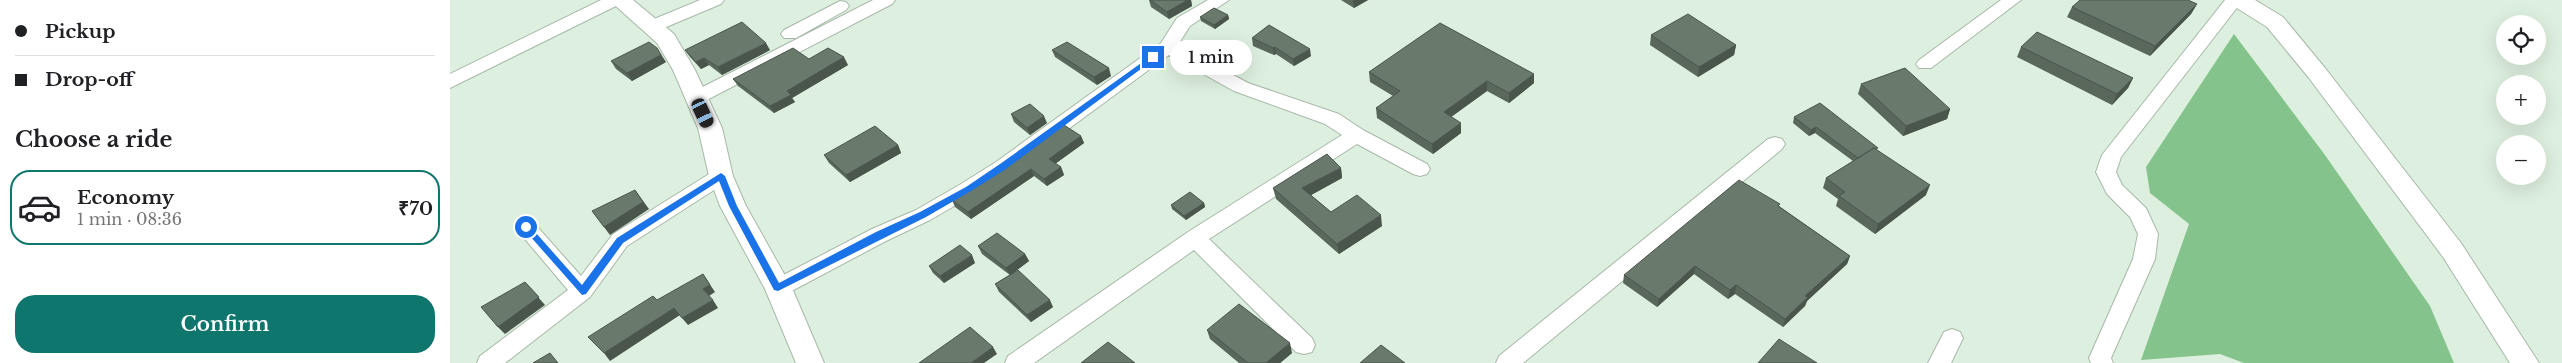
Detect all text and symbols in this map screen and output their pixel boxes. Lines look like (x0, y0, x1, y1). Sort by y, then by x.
map controls (2496, 15, 2546, 185)
button: locate (2496, 15, 2546, 65)
text: Pickup (45, 20, 116, 43)
callout: 1 min (1170, 40, 1253, 74)
route end (1142, 46, 1164, 68)
text: 1 min (1188, 47, 1234, 67)
text: Drop-off (45, 68, 134, 91)
button: + (2496, 75, 2546, 125)
car (689, 96, 716, 130)
text: Choose a ride (15, 126, 172, 153)
button: − (2496, 135, 2546, 185)
icon: car (17, 185, 62, 230)
text: Economy (77, 186, 174, 209)
text: ₹70 (398, 197, 433, 220)
text: 1 min · 08:36 (77, 209, 182, 229)
route start (515, 216, 537, 238)
button: Confirm (15, 295, 435, 353)

